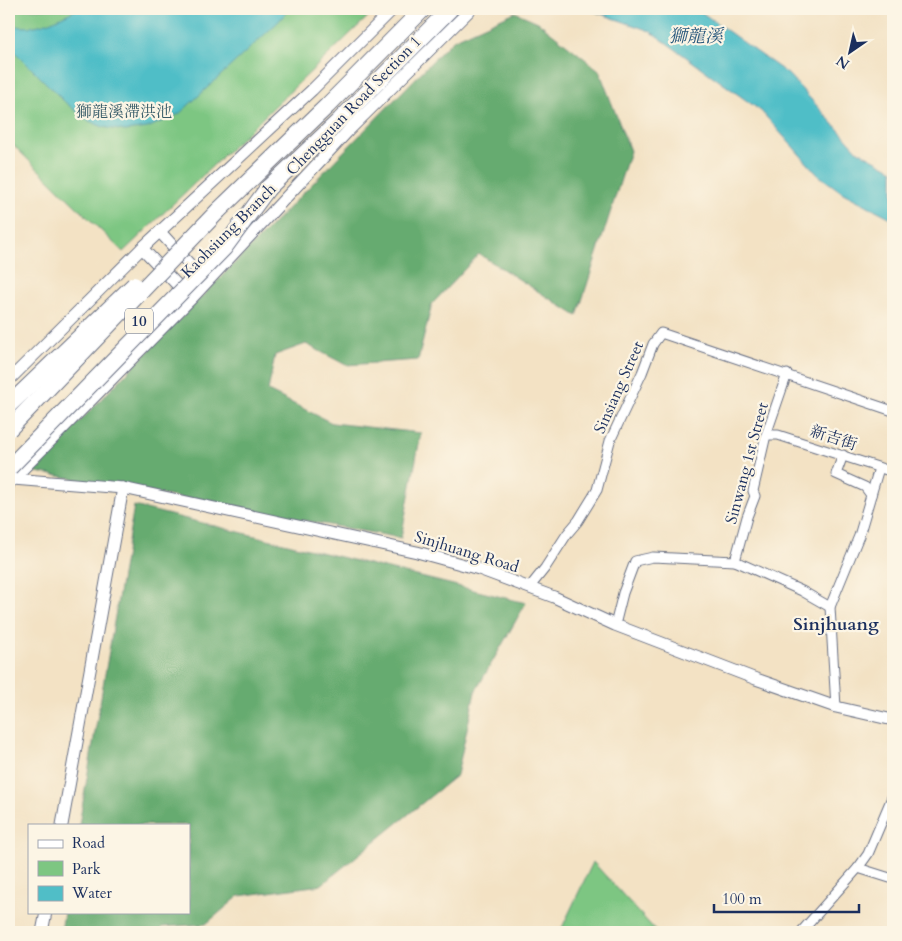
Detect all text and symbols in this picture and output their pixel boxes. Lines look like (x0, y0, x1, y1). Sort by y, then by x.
water label: 獅龍溪 (669, 24, 725, 49)
north arrow (824, 28, 874, 78)
street label: Chengguan Road Section 1 (281, 31, 426, 180)
text: N (833, 51, 853, 74)
park label: 獅龍溪滯洪池 (76, 101, 172, 123)
street label: Kaohsiung Branch (176, 178, 281, 283)
road number: 10 (125, 308, 153, 334)
street label: Sinsiang Street (589, 338, 649, 437)
street label: Sinwang 1st Street (720, 400, 774, 527)
street label: 新吉街 (807, 420, 860, 456)
street label: Sinjhuang Road (412, 526, 522, 578)
district label: Sinjhuang (793, 612, 879, 637)
legend (28, 824, 190, 914)
text: Road (72, 833, 105, 853)
text: Park (72, 859, 101, 879)
scale bar (714, 881, 860, 913)
text: Water (71, 883, 113, 903)
text: 100 m (722, 889, 762, 909)

